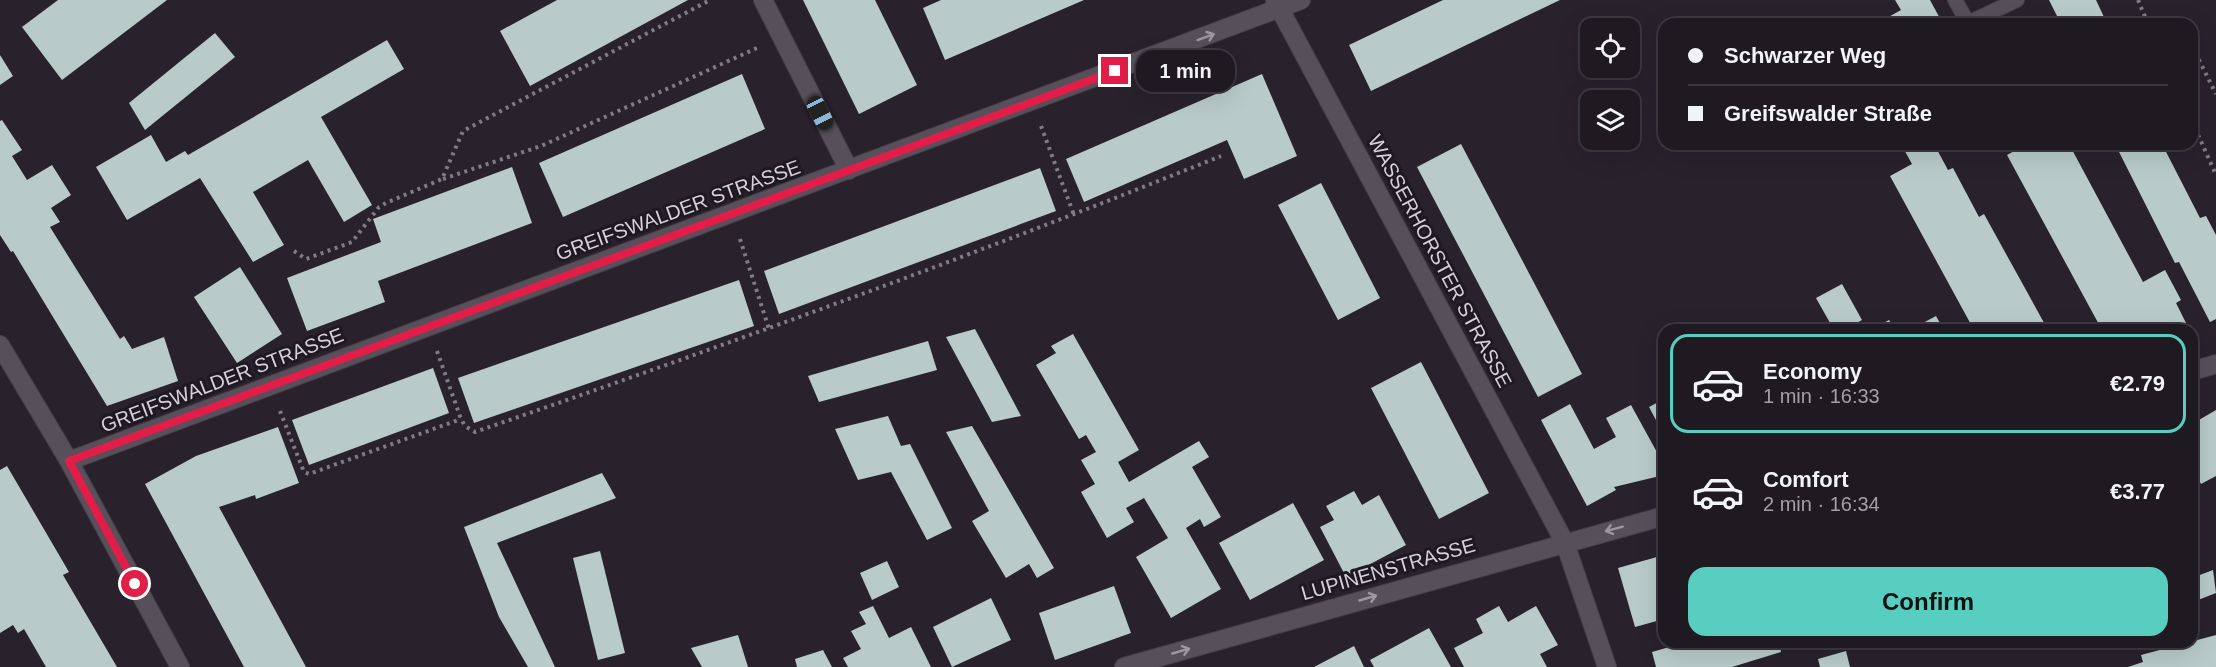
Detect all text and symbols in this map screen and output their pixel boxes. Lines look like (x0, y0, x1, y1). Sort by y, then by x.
map controls (1580, 18, 1640, 150)
button: locate (1580, 18, 1640, 78)
one-way arrow (1197, 31, 1215, 42)
text: Schwarzer Weg (1724, 43, 1886, 68)
callout: 1 min (1136, 50, 1235, 92)
route end (1101, 57, 1128, 84)
text: 1 min (1159, 60, 1212, 82)
button: layers (1580, 90, 1640, 150)
car (804, 93, 836, 133)
text: Greifswalder Straße (1724, 101, 1932, 126)
street label: WASSERHORSTER STRASSE (1364, 131, 1516, 391)
street label: GREIFSWALDER STRASSE (553, 156, 803, 264)
street label: GREIFSWALDER STRASSE (98, 323, 346, 437)
icon: car (1691, 357, 1745, 411)
text: Economy (1763, 359, 1862, 384)
text: €2.79 (2110, 371, 2165, 396)
text: 1 min · 16:33 (1763, 385, 1880, 407)
icon: car (1691, 465, 1745, 519)
text: Comfort (1763, 467, 1849, 492)
text: €3.77 (2110, 479, 2165, 504)
text: 2 min · 16:34 (1763, 493, 1880, 515)
one-way arrow (1605, 524, 1624, 536)
street label: LUPINENSTRASSE (1298, 534, 1478, 604)
button: Confirm (1688, 567, 2168, 636)
route start (121, 570, 148, 597)
one-way arrow (1359, 592, 1378, 603)
one-way arrow (1171, 645, 1190, 656)

